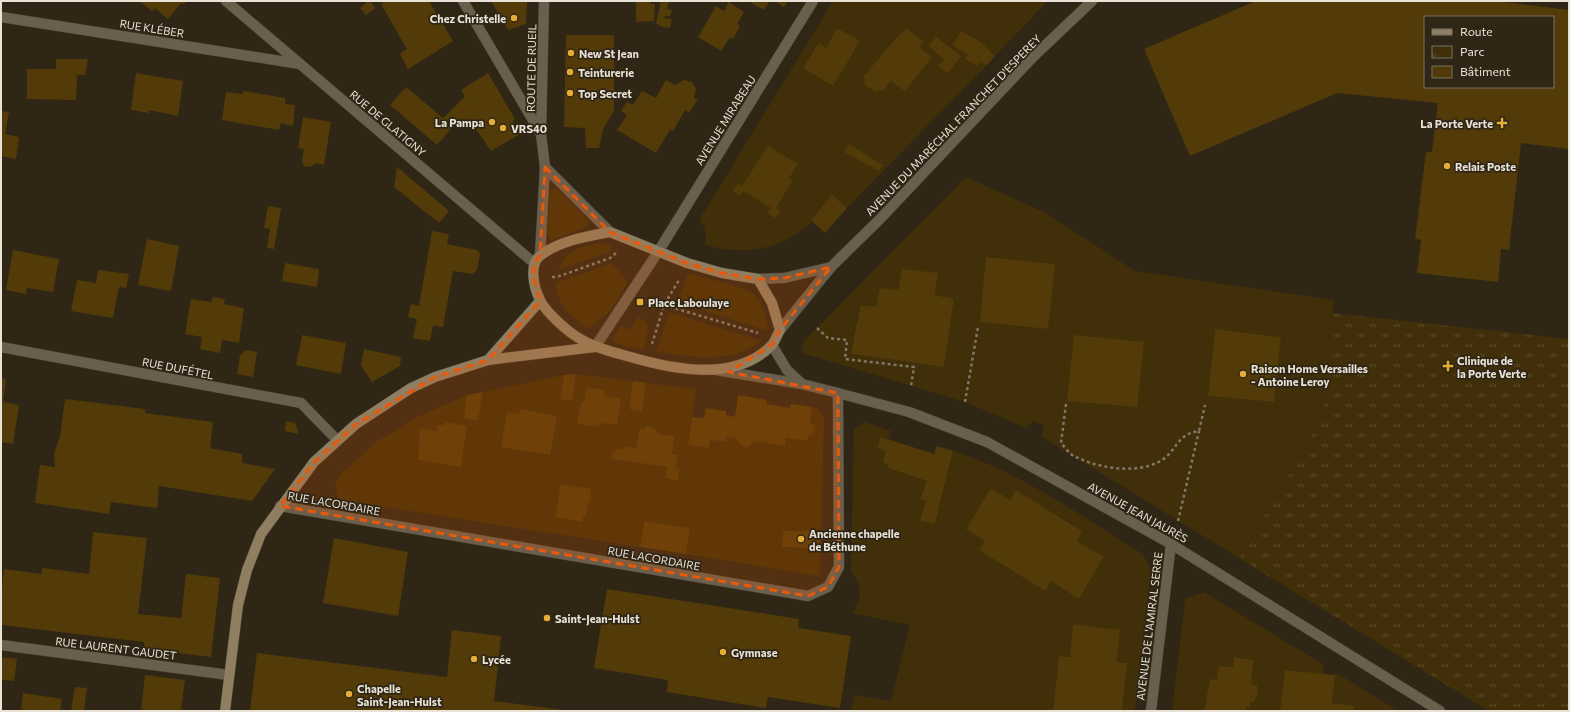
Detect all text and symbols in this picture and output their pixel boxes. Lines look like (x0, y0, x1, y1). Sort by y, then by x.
place label: Chez Christelle (430, 12, 506, 25)
marker: Chez Christelle (509, 13, 519, 23)
street label: RUE KLÉBER (119, 16, 186, 40)
legend (1424, 16, 1554, 88)
street label: ROUTE DE RUEIL (524, 24, 538, 112)
text: Route (1460, 24, 1493, 38)
street label: AVENUE DU MARÉCHAL FRANCHET D'ESPEREY (862, 31, 1043, 218)
text: Parc (1460, 44, 1484, 58)
place label: New St Jean (579, 47, 639, 61)
marker: New St Jean (566, 48, 576, 58)
text: Bâtiment (1460, 64, 1511, 78)
place label: Teinturerie (578, 66, 634, 79)
marker: Teinturerie (565, 67, 575, 77)
street label: AVENUE MIRABEAU (692, 73, 758, 167)
street label: RUE DE GLATIGNY (347, 87, 429, 159)
place label: Top Secret (578, 87, 632, 100)
marker: Top Secret (565, 88, 575, 98)
place label: La Pampa (435, 116, 484, 129)
marker: La Pampa (487, 117, 497, 127)
place label: La Porte Verte (1420, 117, 1493, 130)
marker: La Porte Verte (1496, 117, 1508, 129)
place label: VRS40 (511, 122, 547, 135)
marker: VRS40 (498, 123, 508, 133)
place label: Relais Poste (1455, 160, 1516, 173)
marker: Relais Poste (1442, 161, 1452, 171)
place label: Place Laboulaye (648, 296, 729, 309)
marker: Place Laboulaye (635, 297, 645, 307)
street label: RUE DUFÉTEL (141, 354, 215, 381)
place label: Clinique de la Porte Verte (1457, 354, 1526, 380)
marker: Clinique de la Porte Verte (1442, 360, 1454, 372)
place label: Raison Home Versailles - Antoine Leroy (1251, 362, 1368, 388)
marker: Raison Home Versailles - Antoine Leroy (1238, 369, 1248, 379)
street label: AVENUE JEAN JAURÈS (1085, 478, 1191, 546)
street label: RUE LACORDAIRE (287, 488, 381, 518)
place label: Ancienne chapelle de Béthune (809, 527, 900, 553)
marker: Ancienne chapelle de Béthune (796, 534, 806, 544)
street label: RUE LACORDAIRE (607, 543, 701, 573)
street label: AVENUE DE L'AMIRAL SERRE (1133, 551, 1165, 701)
place label: Saint-Jean-Hulst (555, 612, 640, 626)
marker: Saint-Jean-Hulst (542, 613, 552, 623)
street label: RUE LAURENT GAUDET (55, 634, 177, 662)
place label: Gymnase (731, 646, 778, 659)
marker: Gymnase (718, 647, 728, 657)
place label: Lycée (482, 653, 511, 666)
marker: Lycée (469, 654, 479, 664)
place label: Chapelle Saint-Jean-Hulst (357, 682, 442, 709)
marker: Chapelle Saint-Jean-Hulst (344, 689, 354, 699)

